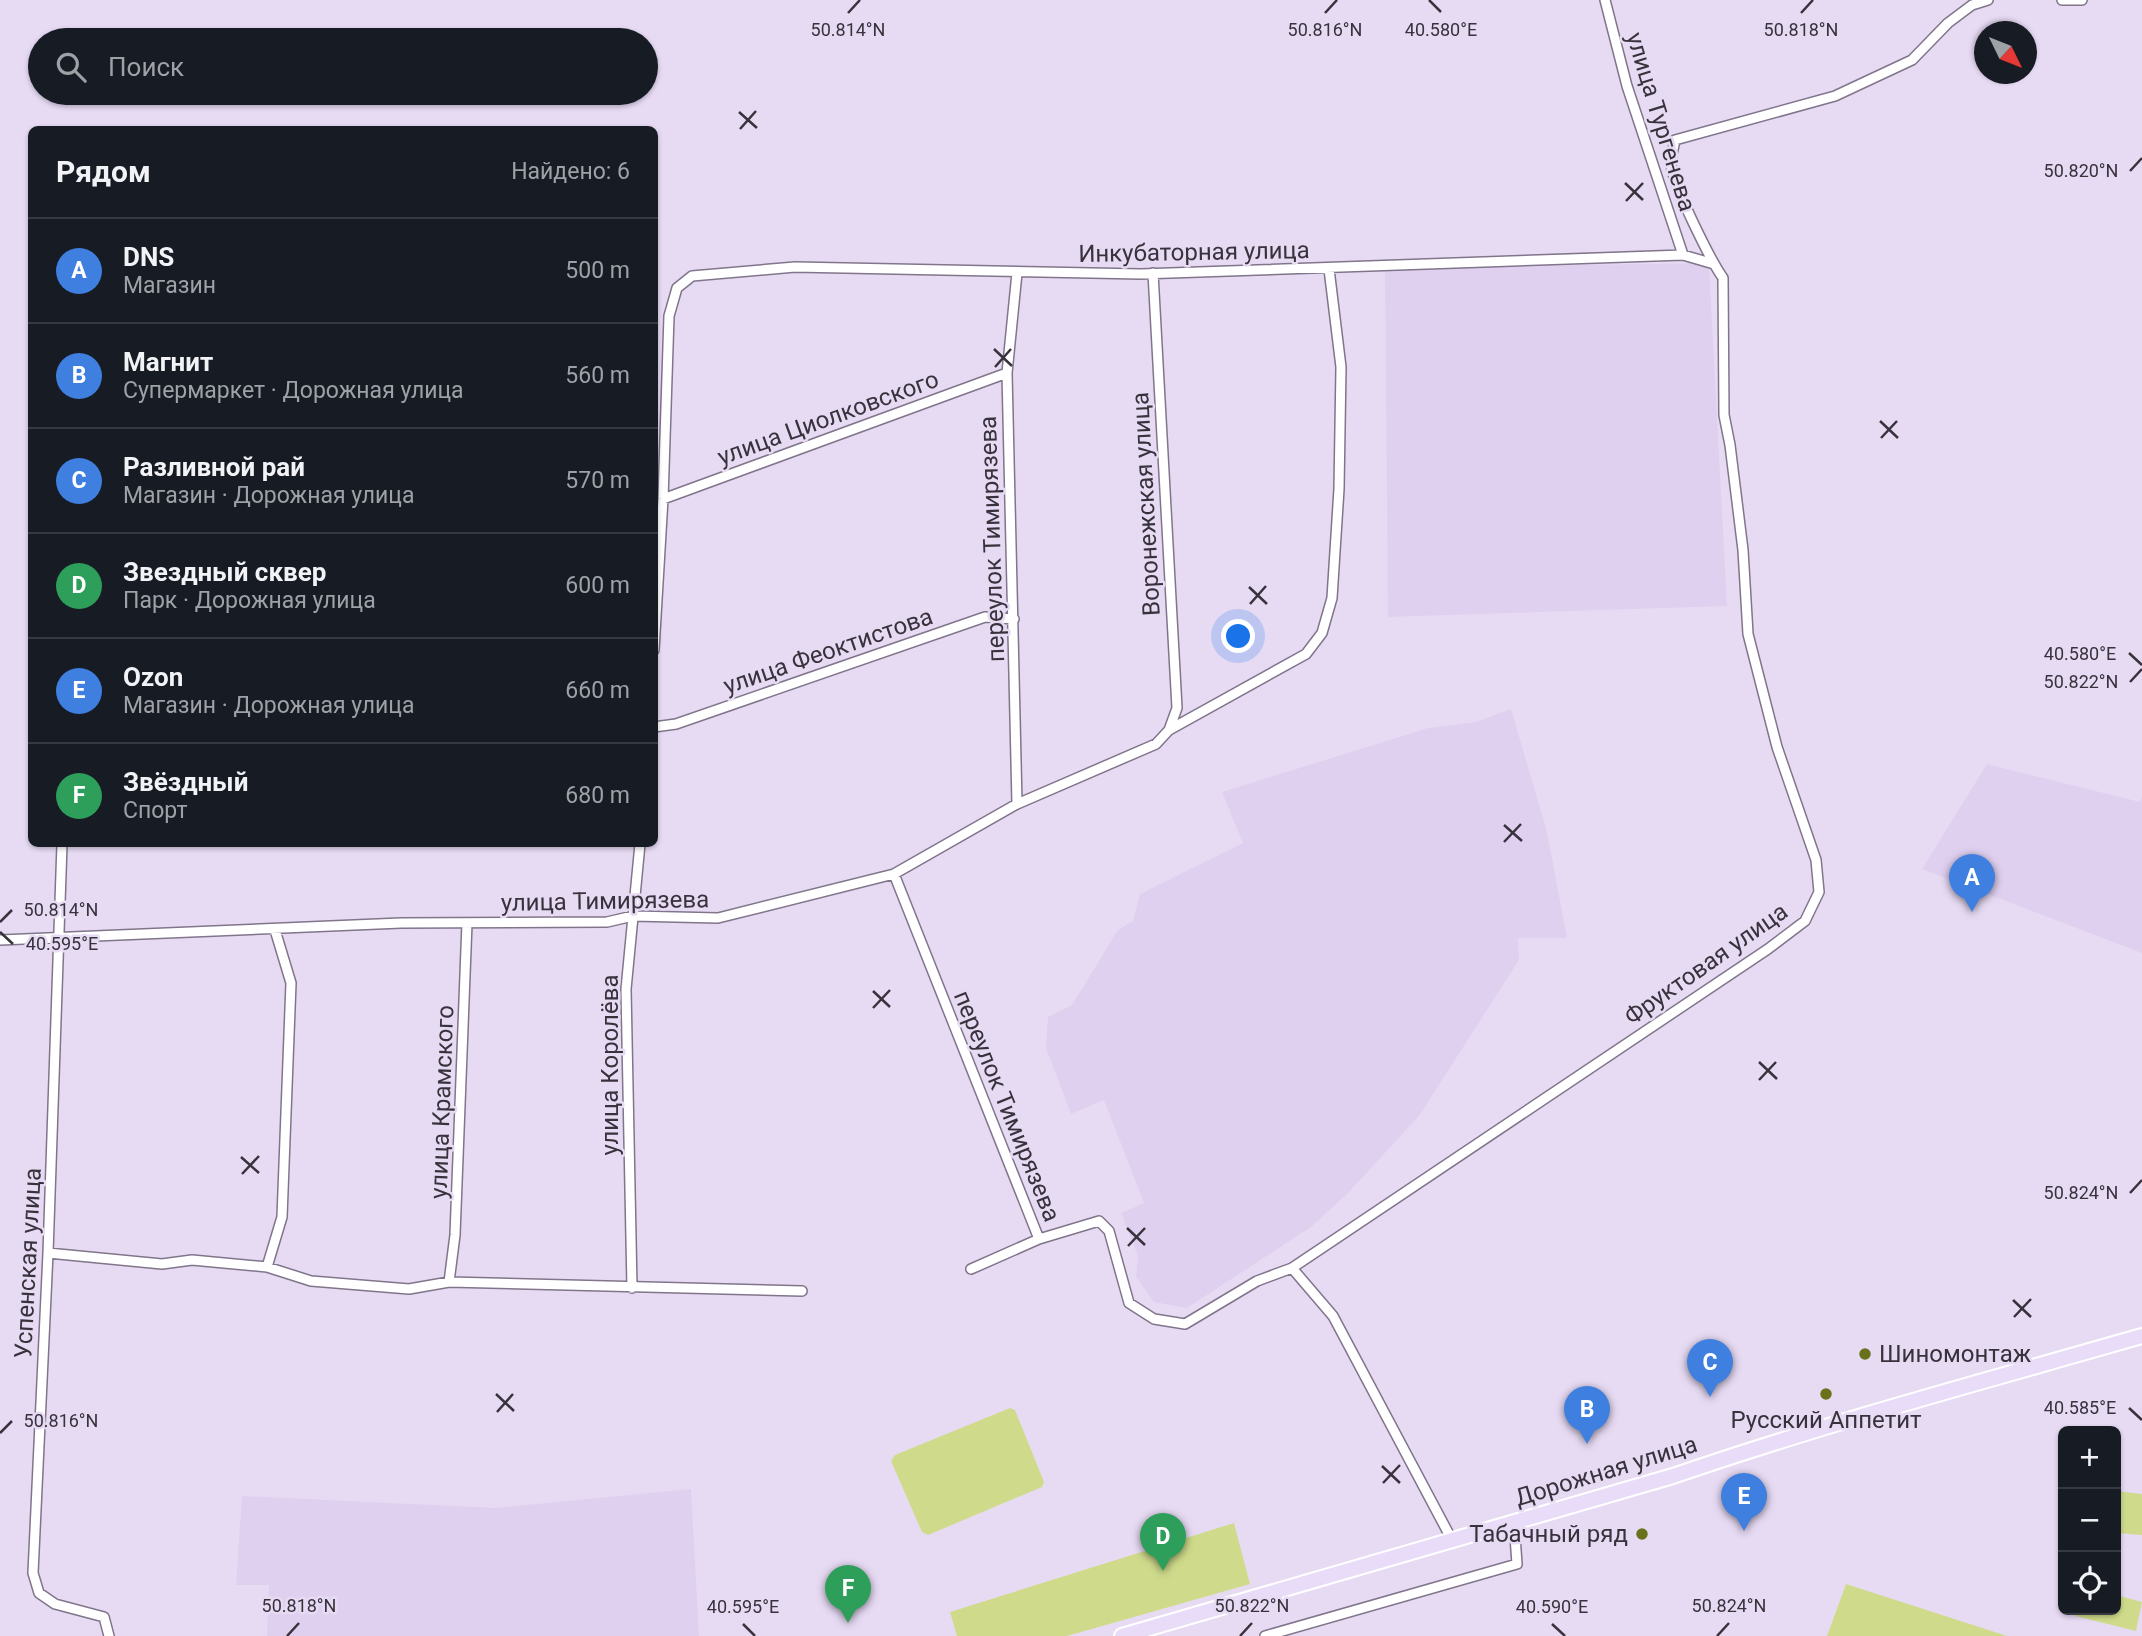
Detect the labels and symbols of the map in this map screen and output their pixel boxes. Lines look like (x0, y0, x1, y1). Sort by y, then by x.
text: 50.814°N (811, 19, 885, 40)
text: 50.816°N (1288, 19, 1362, 40)
text: 40.580°E (1405, 19, 1477, 40)
text: 50.818°N (1764, 19, 1838, 40)
north arrow (1974, 21, 2037, 84)
street label: улица Тургенева (1620, 29, 1702, 215)
text: 50.820°N (2044, 160, 2118, 181)
street label: Инкубаторная улица (1078, 236, 1310, 268)
street label: улица Циолковского (714, 365, 942, 471)
street label: Воронежская улица (1126, 391, 1166, 617)
street label: переулок Тимирязева (974, 415, 1010, 663)
street label: улица Феоктистова (720, 602, 936, 700)
your location (1221, 619, 1255, 653)
text: 40.580°E (2044, 643, 2116, 664)
text: 50.822°N (2044, 671, 2118, 692)
pin: A (1949, 854, 1995, 912)
street label: улица Тимирязева (501, 885, 709, 917)
street label: Фруктовая улица (1619, 897, 1793, 1031)
text: 50.814°N (24, 899, 98, 920)
text: 40.595°E (26, 933, 98, 954)
street label: улица Королёва (596, 975, 624, 1155)
street label: переулок Тимирязева (948, 987, 1066, 1225)
street label: улица Крамского (425, 1005, 459, 1199)
street label: Успенская улица (9, 1167, 47, 1359)
text: 50.824°N (2044, 1182, 2118, 1203)
pin: C (1687, 1339, 1733, 1397)
place label: Шиномонтаж (1879, 1340, 2032, 1368)
marker: Шиномонтаж (1857, 1346, 1873, 1362)
pin: B (1564, 1386, 1610, 1444)
marker: Русский Аппетит (1818, 1386, 1834, 1402)
text: 40.585°E (2044, 1397, 2116, 1418)
place label: Русский Аппетит (1730, 1406, 1922, 1434)
text: 50.816°N (24, 1410, 98, 1431)
street label: Дорожная улица (1512, 1430, 1700, 1512)
pin: E (1721, 1473, 1767, 1531)
pin: D (1140, 1513, 1186, 1571)
place label: Табачный ряд (1469, 1520, 1628, 1548)
marker: Табачный ряд (1634, 1526, 1650, 1542)
pin: F (825, 1565, 871, 1623)
text: 50.818°N (262, 1595, 336, 1616)
text: 50.822°N (1215, 1595, 1289, 1616)
text: 50.824°N (1692, 1595, 1766, 1616)
text: 40.595°E (707, 1596, 779, 1617)
text: 40.590°E (1516, 1596, 1588, 1617)

